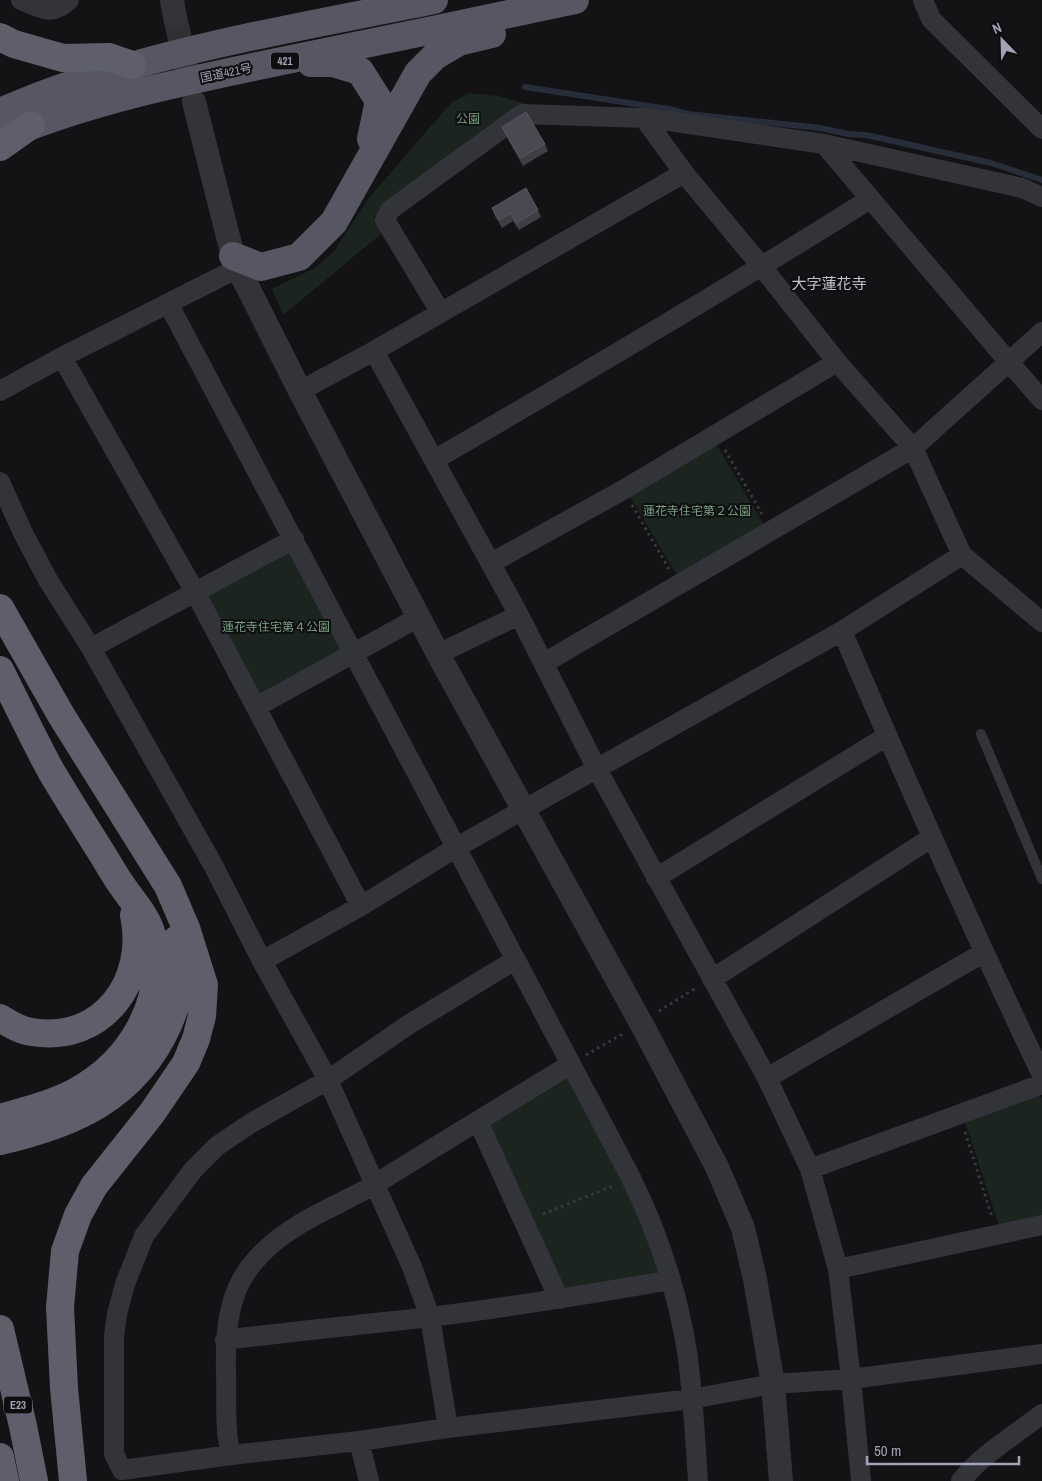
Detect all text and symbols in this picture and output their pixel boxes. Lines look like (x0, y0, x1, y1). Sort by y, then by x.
north arrow (977, 15, 1027, 65)
text: N (990, 18, 1004, 38)
road number: 421 (271, 52, 299, 70)
street label: 国道421号 (199, 60, 253, 86)
park label: 公園 (456, 111, 480, 127)
district label: 大字蓮花寺 (791, 273, 867, 294)
park label: 蓮花寺住宅第２公園 (643, 503, 751, 519)
park label: 蓮花寺住宅第４公園 (222, 619, 330, 635)
road number: E23 (4, 1396, 32, 1414)
scale bar (867, 1434, 1020, 1466)
text: 50 m (874, 1440, 901, 1461)

